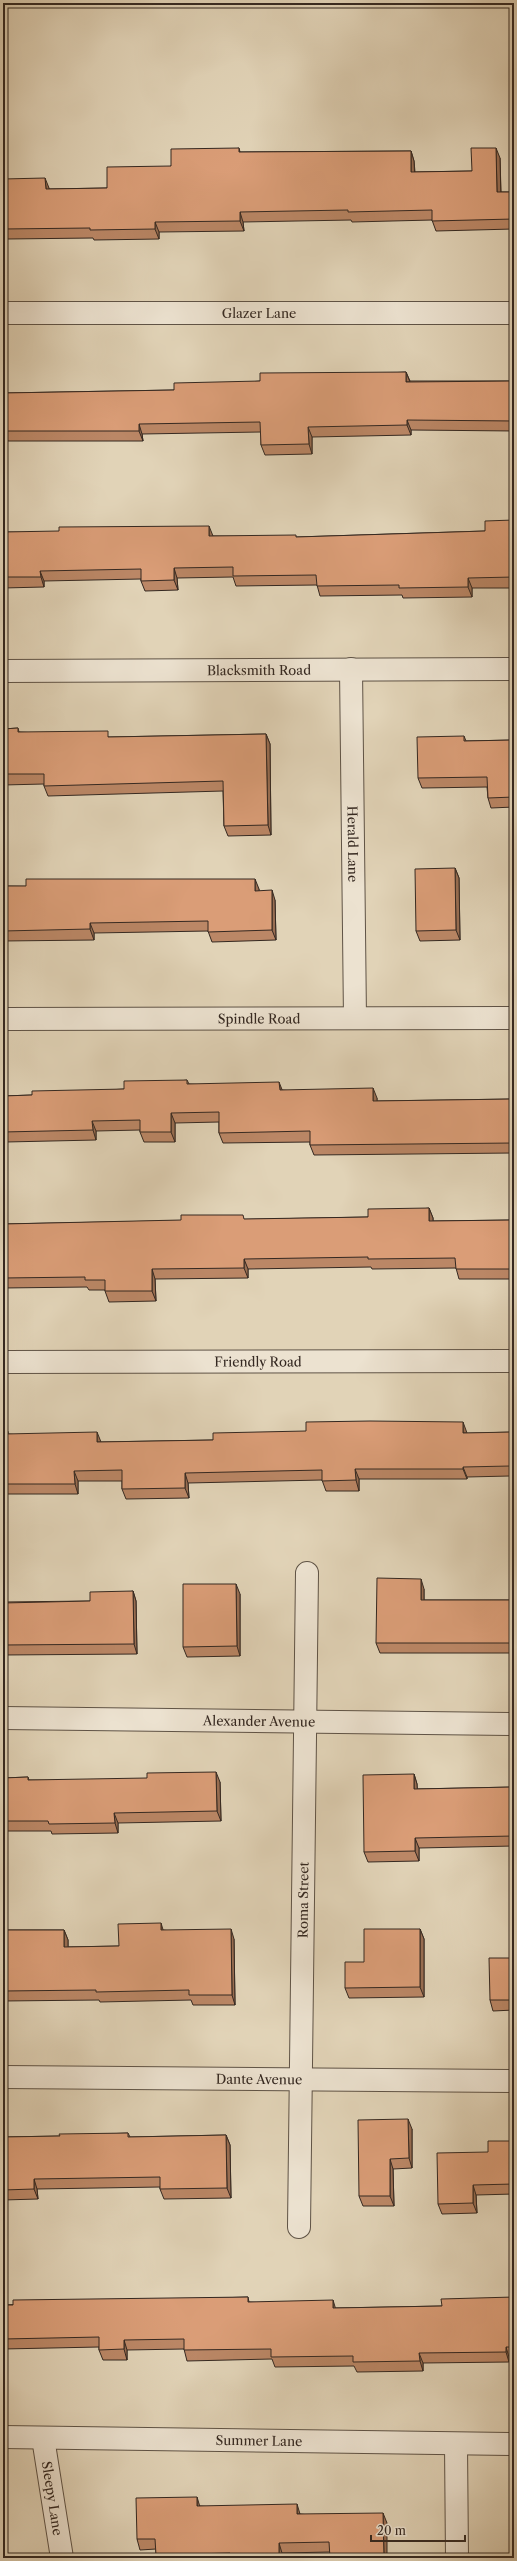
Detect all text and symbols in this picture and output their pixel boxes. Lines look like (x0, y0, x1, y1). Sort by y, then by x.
street label: Glazer Lane (222, 305, 296, 321)
street label: Blacksmith Road (207, 662, 311, 678)
street label: Herald Lane (345, 806, 361, 882)
street label: Spindle Road (218, 1010, 300, 1027)
street label: Friendly Road (214, 1353, 302, 1370)
street label: Alexander Avenue (202, 1712, 315, 1730)
street label: Roma Street (295, 1861, 311, 1938)
street label: Dante Avenue (216, 2071, 302, 2087)
street label: Summer Lane (215, 2432, 302, 2449)
street label: Sleepy Lane (39, 2460, 66, 2537)
scale bar (371, 2517, 465, 2543)
text: 20 m (377, 2523, 406, 2538)

